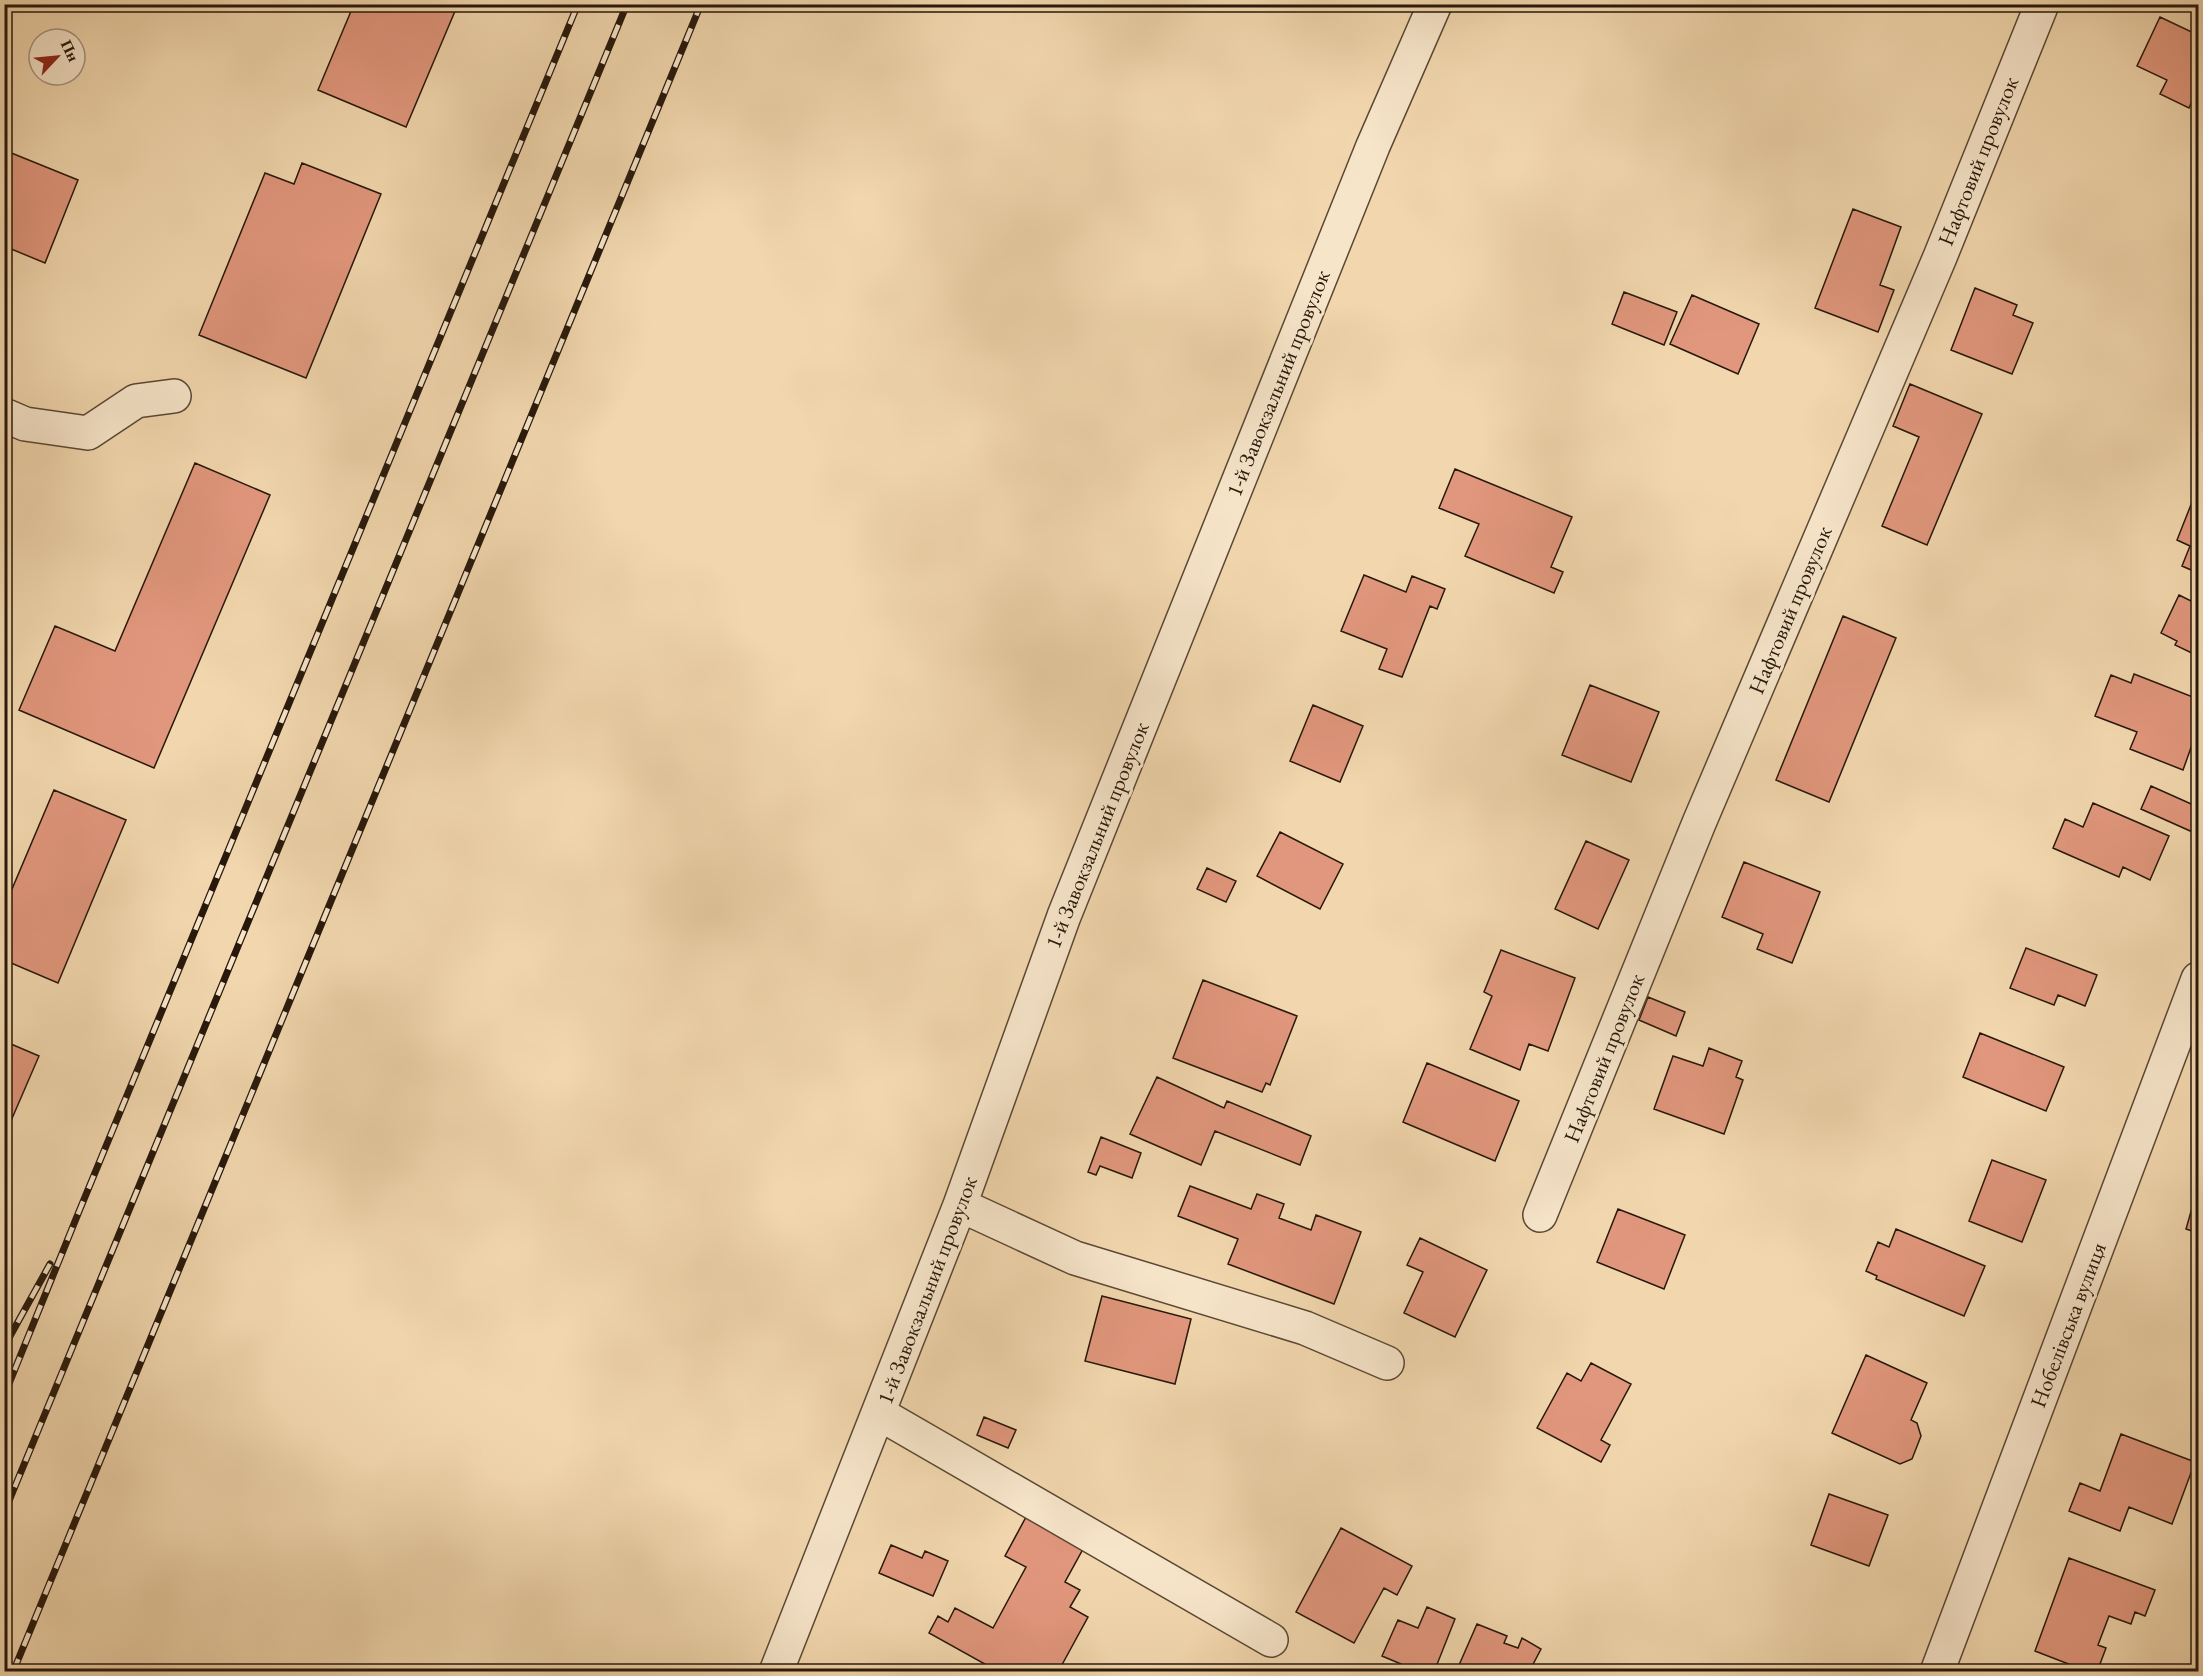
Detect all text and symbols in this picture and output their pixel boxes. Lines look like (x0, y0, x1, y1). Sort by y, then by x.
north arrow (27, 27, 87, 87)
text: Пн (56, 36, 84, 65)
street label: Нафтовий провулок (1931, 72, 2025, 250)
street label: 1-й Завокзальний провулок (1219, 265, 1337, 501)
street label: Нафтовий провулок (1742, 521, 1839, 698)
street label: 1-й Завокзальний провулок (1038, 717, 1156, 953)
street label: Нафтовий провулок (1557, 969, 1651, 1147)
street label: 1-й Завокзальний провулок (870, 1171, 984, 1408)
street label: Нобелівська вулиця (2023, 1238, 2113, 1412)

